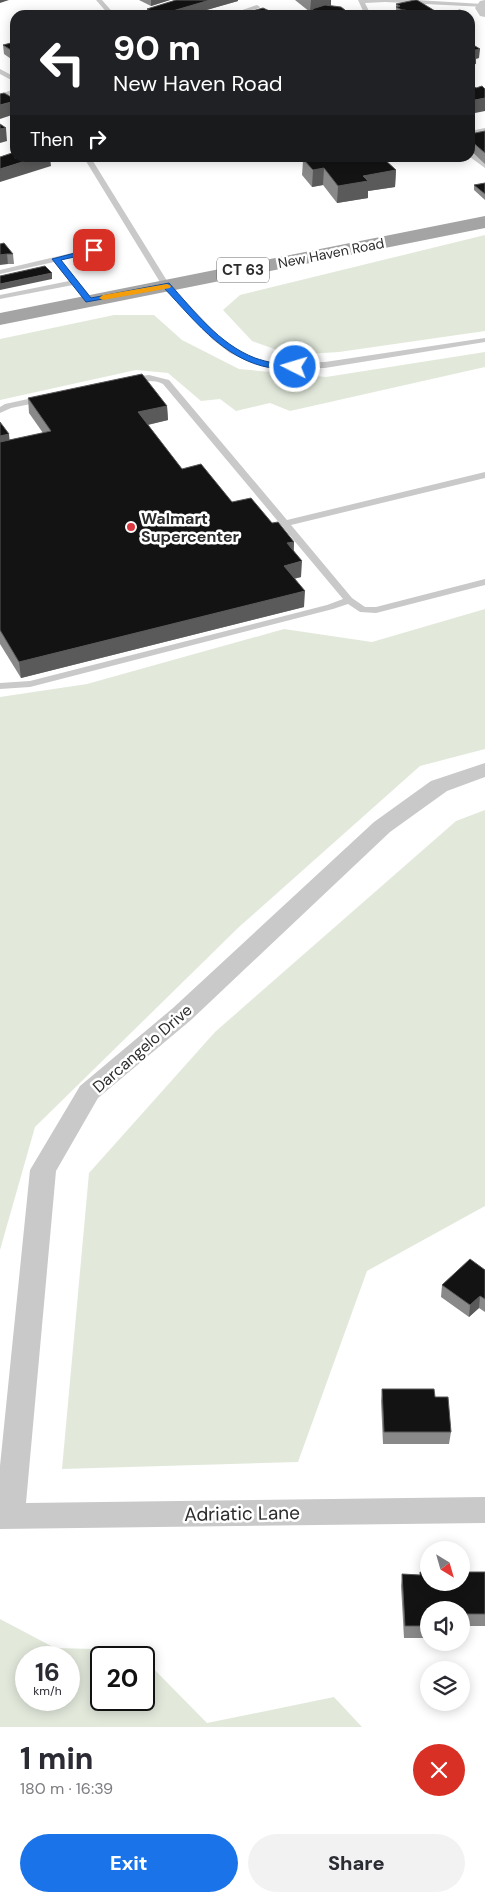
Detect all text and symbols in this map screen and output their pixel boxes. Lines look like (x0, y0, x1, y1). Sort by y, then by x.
text: 90 m (113, 25, 201, 71)
icon: left (30, 30, 95, 95)
text: New Haven Road (113, 69, 283, 98)
icon: right (83, 125, 111, 153)
text: Then (30, 127, 73, 152)
pin (73, 229, 115, 271)
street label: New Haven Road (276, 234, 386, 272)
icon: arrive (80, 236, 108, 264)
road number: CT 63 (217, 258, 269, 282)
position arrow (268, 340, 320, 392)
place label: Walmart Supercenter (141, 508, 240, 547)
marker: Walmart Supercenter (125, 521, 137, 533)
street label: Darcangelo Drive (88, 999, 196, 1097)
street label: Adriatic Lane (184, 1500, 300, 1527)
north arrow (420, 1541, 470, 1591)
map controls (420, 1541, 470, 1711)
button: sound (420, 1601, 470, 1651)
speed limit sign: 20 (90, 1646, 155, 1711)
text: 16 (35, 1656, 60, 1689)
button: layers (420, 1661, 470, 1711)
text: km/h (33, 1683, 62, 1699)
text: 1 min (20, 1739, 93, 1778)
button: close (413, 1744, 465, 1796)
text: 180 m · 16:39 (20, 1778, 113, 1799)
button: Exit (20, 1834, 238, 1892)
button: Share (248, 1834, 465, 1892)

